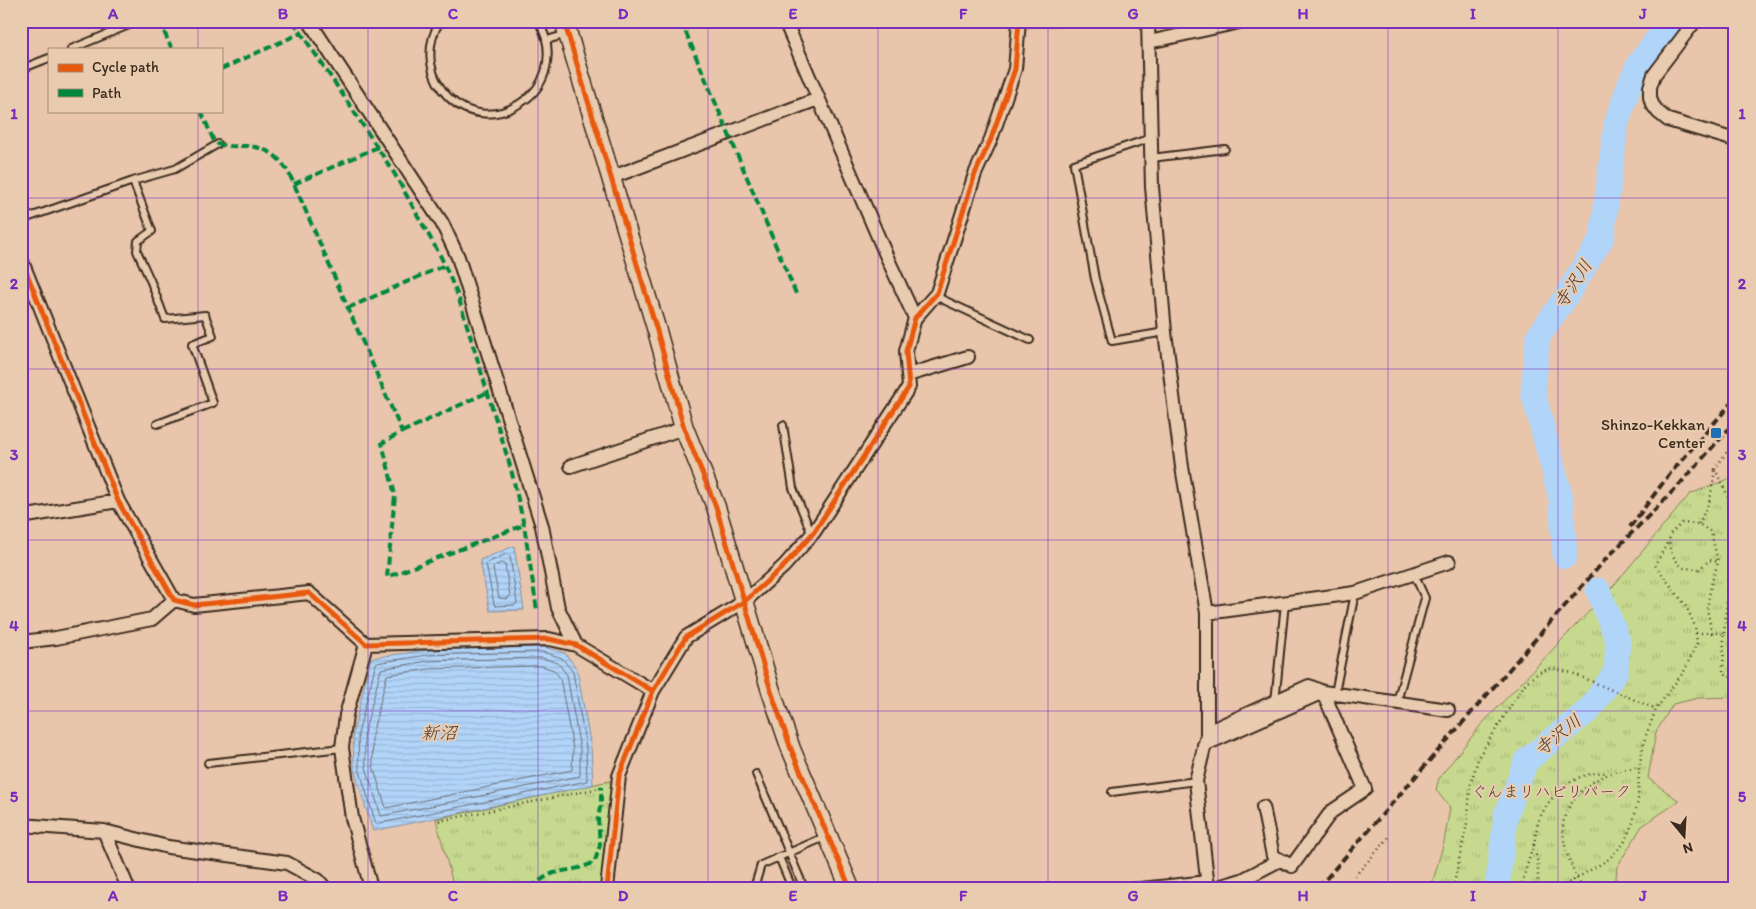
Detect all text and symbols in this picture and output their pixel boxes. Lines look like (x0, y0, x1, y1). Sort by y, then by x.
text: A (107, 4, 119, 23)
text: B (278, 4, 289, 23)
text: C (448, 4, 459, 23)
text: D (618, 4, 629, 23)
text: E (789, 4, 798, 23)
text: F (959, 4, 968, 23)
text: G (1127, 4, 1139, 23)
text: H (1297, 4, 1309, 23)
text: I (1470, 4, 1476, 23)
text: J (1638, 4, 1647, 23)
legend (48, 48, 222, 112)
text: Cycle path (92, 58, 159, 76)
text: Path (92, 84, 121, 102)
text: 1 (10, 104, 18, 123)
text: 1 (1738, 104, 1746, 123)
water label: 寺沢川 (1549, 255, 1597, 313)
text: 2 (10, 274, 19, 293)
text: 2 (1738, 274, 1747, 293)
place label: Shinzo-Kekkan Center (1601, 415, 1706, 452)
marker: Shinzo-Kekkan Center (1709, 426, 1723, 440)
text: 3 (10, 445, 19, 464)
text: 3 (1738, 445, 1747, 464)
text: 4 (9, 616, 19, 635)
text: 4 (1737, 616, 1747, 635)
water label: 寺沢川 (1530, 709, 1586, 761)
water label: 新沼 (421, 722, 459, 744)
park label: ぐんまリハビリパーク (1471, 782, 1631, 801)
text: 5 (10, 787, 19, 806)
text: 5 (1738, 787, 1747, 806)
north arrow (1658, 812, 1708, 862)
text: N (1681, 838, 1695, 857)
text: A (107, 886, 119, 905)
text: B (278, 886, 289, 905)
text: C (448, 886, 459, 905)
text: D (618, 886, 629, 905)
text: E (789, 886, 798, 905)
text: F (959, 886, 968, 905)
text: G (1127, 886, 1139, 905)
text: H (1297, 886, 1309, 905)
text: I (1470, 886, 1476, 905)
text: J (1638, 886, 1647, 905)

